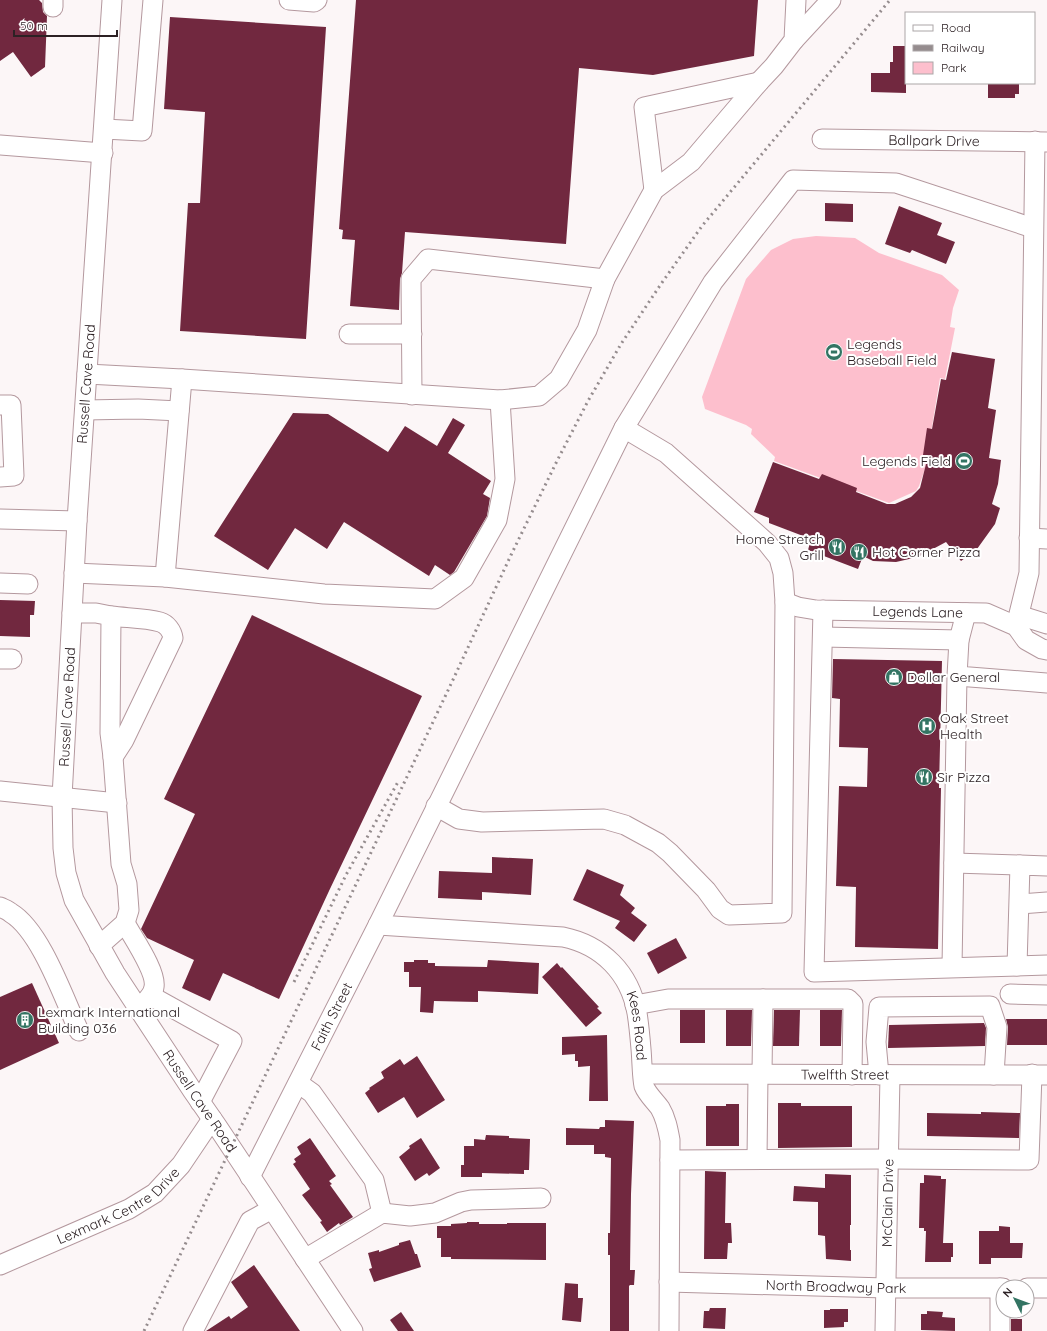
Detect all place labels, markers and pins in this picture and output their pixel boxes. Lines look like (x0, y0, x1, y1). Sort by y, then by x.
place label: Legends Baseball Field (847, 335, 937, 369)
sports icon: Legends Baseball Field (824, 342, 844, 362)
sports icon: Legends Field (954, 451, 974, 471)
place label: Legends Field (862, 452, 951, 470)
place label: Home Stretch Grill (735, 530, 824, 564)
restaurant icon: Home Stretch Grill (827, 537, 847, 557)
restaurant icon: Hot Corner Pizza (849, 542, 869, 562)
place label: Hot Corner Pizza (872, 543, 981, 561)
shop icon: Dollar General (884, 667, 904, 687)
place label: Dollar General (907, 668, 1000, 686)
place label: Oak Street Health (940, 709, 1009, 743)
hospital icon: Oak Street Health (917, 716, 937, 736)
restaurant icon: Sir Pizza (914, 767, 934, 787)
place label: Sir Pizza (937, 768, 990, 786)
place label: Lexmark International Building 036 (38, 1003, 180, 1037)
building icon: Lexmark International Building 036 (15, 1010, 35, 1030)

